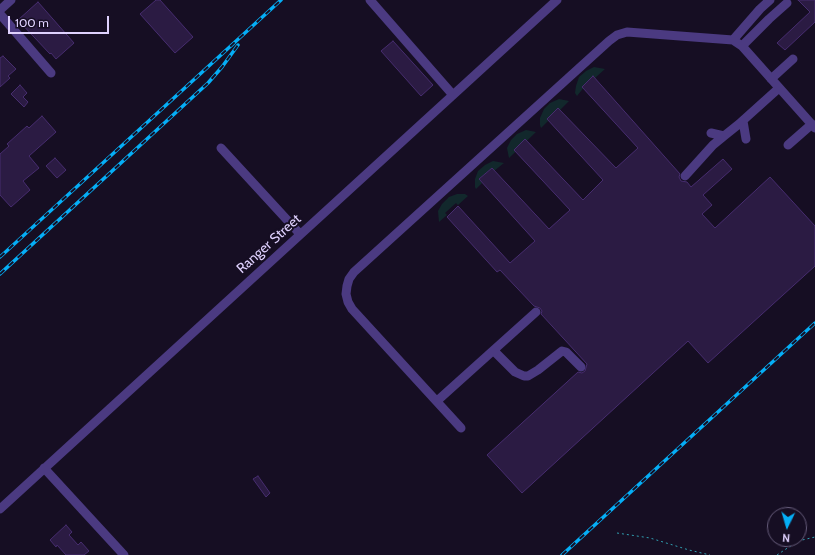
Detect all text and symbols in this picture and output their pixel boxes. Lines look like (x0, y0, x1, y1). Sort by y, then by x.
scale bar (10, 8, 111, 34)
text: 100 m (15, 15, 49, 30)
street label: Ranger Street (233, 211, 305, 277)
north arrow (767, 507, 807, 547)
text: N (782, 531, 791, 545)

